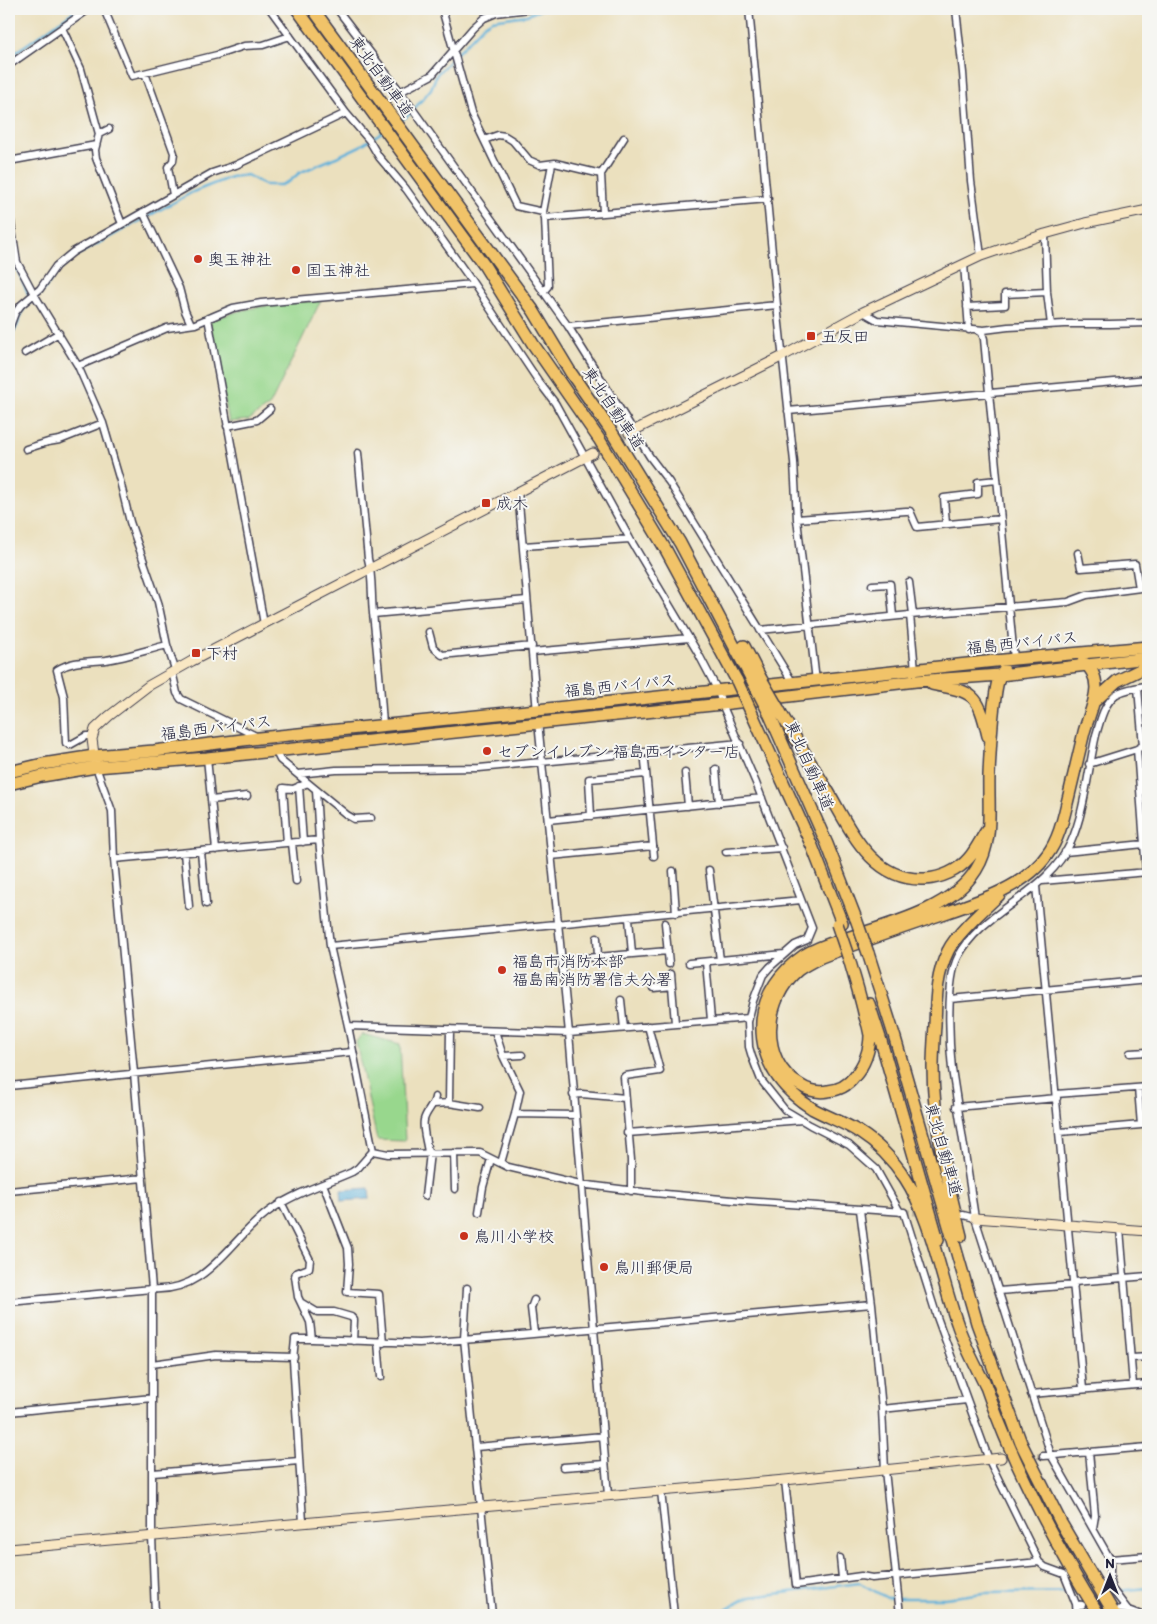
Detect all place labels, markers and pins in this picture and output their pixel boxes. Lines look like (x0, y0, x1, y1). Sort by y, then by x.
place label: 奥玉神社 (208, 250, 272, 269)
marker: 奥玉神社 (192, 253, 204, 265)
place label: 国玉神社 (306, 261, 370, 280)
marker: 国玉神社 (290, 264, 302, 276)
place label: 五反田 (821, 327, 869, 346)
marker: 五反田 (805, 330, 817, 342)
place label: 成木 (496, 494, 528, 513)
marker: 成木 (480, 497, 492, 509)
place label: 下村 (206, 644, 238, 663)
marker: 下村 (190, 647, 202, 659)
place label: セブンイレブン 福島西インター店 (497, 742, 740, 761)
marker: セブンイレブン 福島西インター店 (481, 745, 493, 757)
place label: 福島市消防本部 福島南消防署信夫分署 (512, 952, 672, 989)
marker: 福島市消防本部 福島南消防署信夫分署 (496, 964, 508, 976)
place label: 鳥川小学校 (474, 1227, 554, 1246)
marker: 鳥川小学校 (458, 1230, 470, 1242)
place label: 鳥川郵便局 (614, 1258, 694, 1277)
marker: 鳥川郵便局 (598, 1261, 610, 1273)

